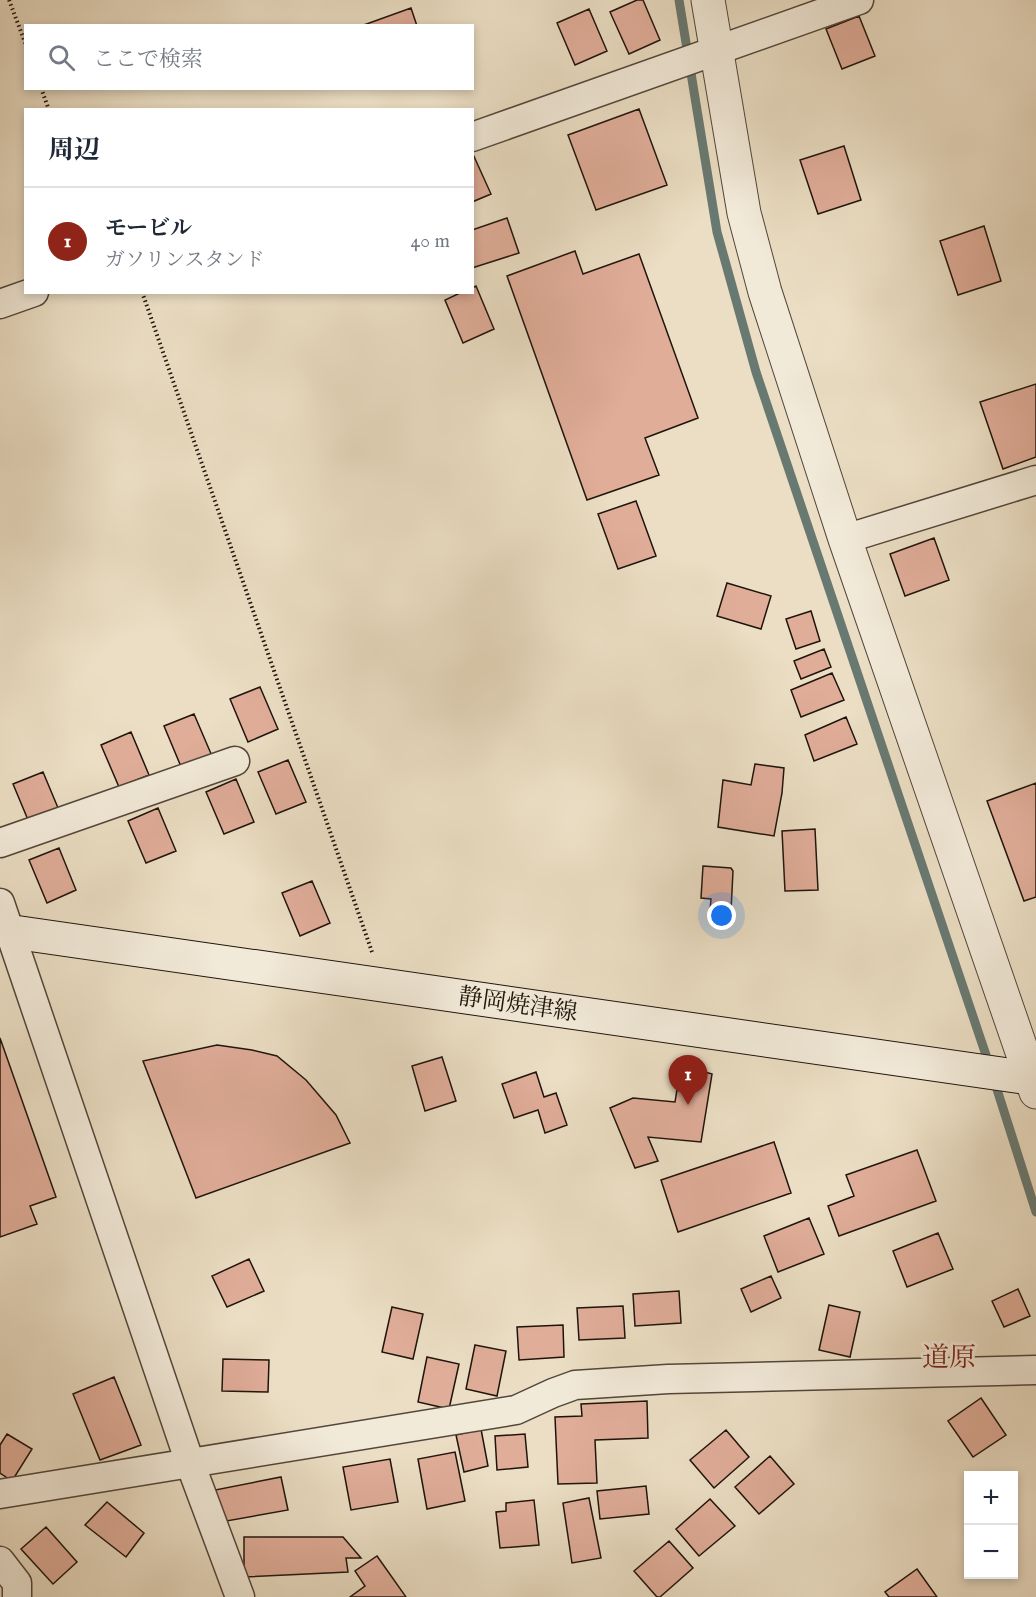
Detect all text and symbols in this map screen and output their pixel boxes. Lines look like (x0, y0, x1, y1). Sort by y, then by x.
search box (24, 24, 474, 90)
icon: search (45, 41, 78, 74)
text: ここで検索 (93, 46, 203, 74)
text: 周辺 (48, 134, 100, 167)
text: モービル (105, 215, 192, 243)
text: 1 (64, 229, 71, 254)
text: 40 m (411, 229, 450, 254)
text: ガソリンスタンド (105, 248, 264, 273)
your location (707, 901, 736, 930)
street label: 静岡焼津線 (456, 982, 579, 1029)
pin: 1 (668, 1056, 708, 1105)
district label: 道原 (922, 1342, 976, 1376)
map controls (964, 1471, 1018, 1579)
button: + (964, 1471, 1018, 1525)
button: − (964, 1525, 1018, 1579)

